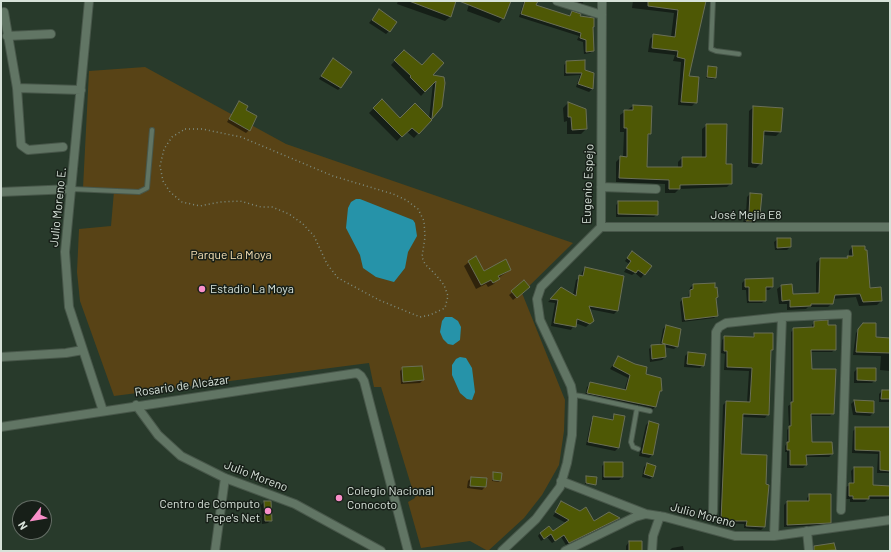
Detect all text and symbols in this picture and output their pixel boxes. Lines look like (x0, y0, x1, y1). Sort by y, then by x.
street label: Eugenio Espejo (579, 144, 597, 224)
street label: Julio Moreno E. (47, 167, 69, 247)
street label: José Mejia E8 (710, 208, 782, 222)
park label: Parque La Moya (190, 248, 272, 262)
place label: Estadio La Moya (210, 282, 294, 296)
marker: Estadio La Moya (197, 284, 207, 294)
street label: Rosario de Alcázar (134, 372, 230, 400)
street label: Julio Moreno (222, 457, 290, 495)
place label: Colegio Nacional Conocoto (347, 484, 434, 512)
marker: Colegio Nacional Conocoto (334, 493, 344, 503)
place label: Centro de Computo Pepe's Net (159, 497, 260, 525)
street label: Julio Moreno (669, 499, 737, 531)
north arrow (12, 500, 52, 540)
marker: Centro de Computo Pepe's Net (263, 506, 273, 516)
text: N (15, 519, 30, 532)

